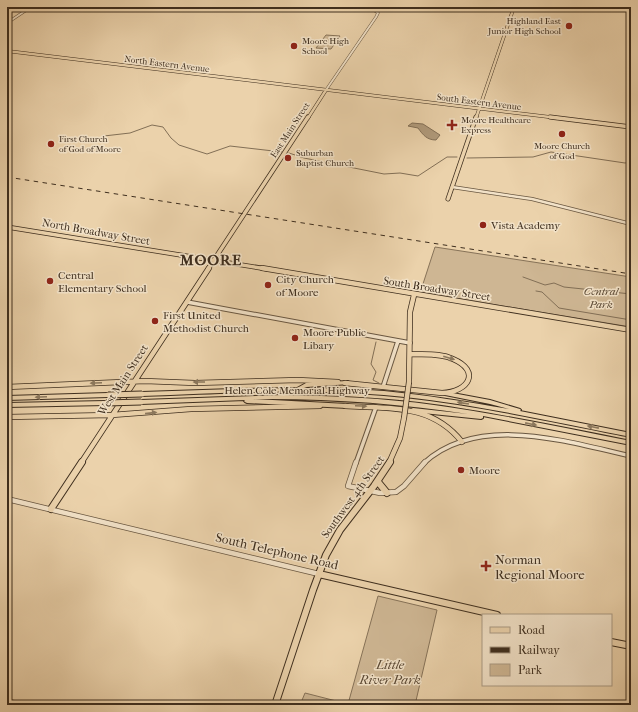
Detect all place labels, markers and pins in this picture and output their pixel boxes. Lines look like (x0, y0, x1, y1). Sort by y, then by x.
place label: Highland East Junior High School (487, 16, 562, 36)
marker: Highland East Junior High School (564, 21, 574, 31)
place label: Moore High School (302, 36, 349, 56)
marker: Moore High School (289, 41, 299, 51)
place label: Moore Healthcare Express (461, 115, 532, 135)
marker: Moore Healthcare Express (446, 119, 458, 131)
marker: Moore Church of God (557, 129, 567, 139)
place label: First Church of God of Moore (59, 134, 122, 154)
marker: First Church of God of Moore (46, 139, 56, 149)
place label: Moore Church of God (534, 141, 590, 161)
place label: Suburban Baptist Church (296, 148, 354, 168)
marker: Suburban Baptist Church (283, 153, 293, 163)
place label: Vista Academy (490, 219, 561, 232)
marker: Vista Academy (478, 220, 488, 230)
place label: Central Elementary School (58, 269, 147, 295)
place label: City Church of Moore (276, 273, 335, 299)
marker: Central Elementary School (45, 276, 55, 286)
marker: City Church of Moore (263, 280, 273, 290)
place label: First United Methodist Church (163, 309, 250, 335)
marker: First United Methodist Church (150, 316, 160, 326)
place label: Moore Public Libary (303, 326, 366, 352)
marker: Moore Public Libary (290, 333, 300, 343)
place label: Moore (469, 464, 501, 477)
marker: Moore (456, 465, 466, 475)
place label: Norman Regional Moore (495, 552, 585, 582)
marker: Norman Regional Moore (480, 560, 492, 572)

